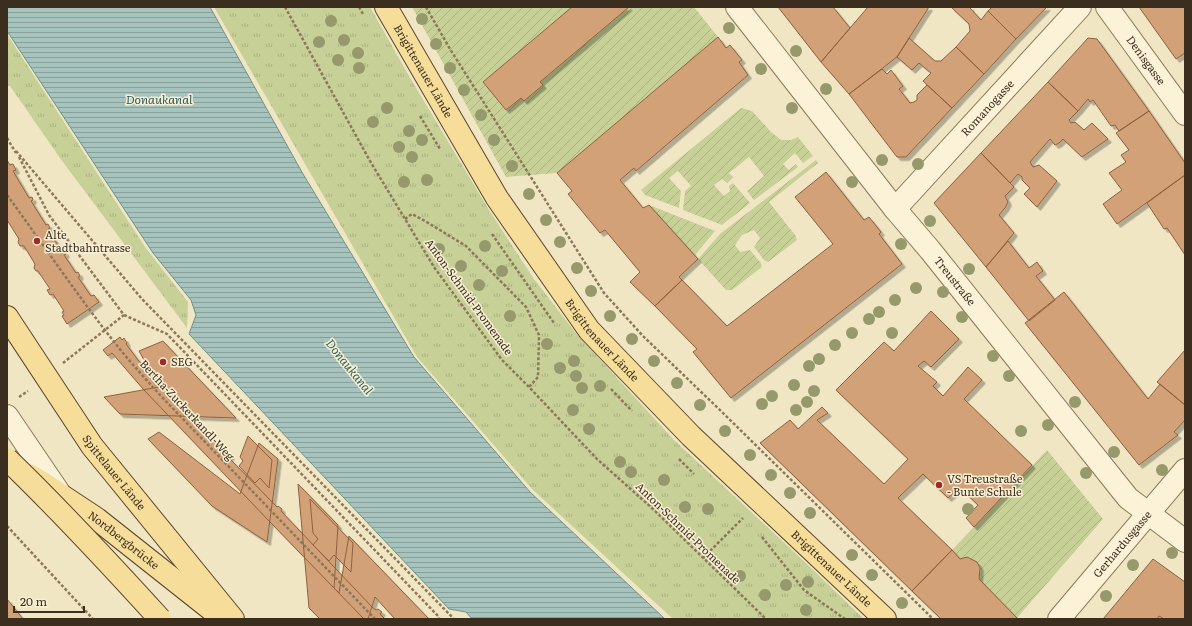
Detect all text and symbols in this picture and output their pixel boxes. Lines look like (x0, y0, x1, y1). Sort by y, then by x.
street label: Brigittenauer Lände (391, 21, 458, 120)
street label: Denisgasse (1123, 32, 1170, 88)
street label: Romanogasse (957, 75, 1017, 139)
water label: Donaukanal (126, 90, 193, 108)
place label: Alte Stadtbahntrasse (45, 226, 131, 255)
street label: Anton-Schmid-Promenade (422, 235, 518, 358)
marker: Alte Stadtbahntrasse (32, 236, 42, 246)
street label: Treustraße (931, 252, 980, 309)
street label: Brigittenauer Lände (562, 295, 643, 385)
water label: Donaukanal (322, 335, 378, 398)
place label: SEG (171, 353, 193, 369)
street label: Bertha-Zuckerkandl-Weg (137, 355, 239, 464)
marker: SEG (158, 357, 168, 367)
street label: Spittelauer Lände (80, 431, 150, 513)
place label: VS Treustraße - Bunte Schule (947, 470, 1023, 499)
street label: Anton-Schmid-Promenade (633, 478, 745, 587)
marker: VS Treustraße - Bunte Schule (934, 480, 944, 490)
street label: Nordbergbrücke (85, 506, 163, 573)
street label: Gerhardusgasse (1089, 506, 1155, 580)
street label: Brigittenauer Lände (788, 526, 876, 610)
scale bar (14, 588, 84, 614)
text: 20 m (20, 592, 47, 610)

